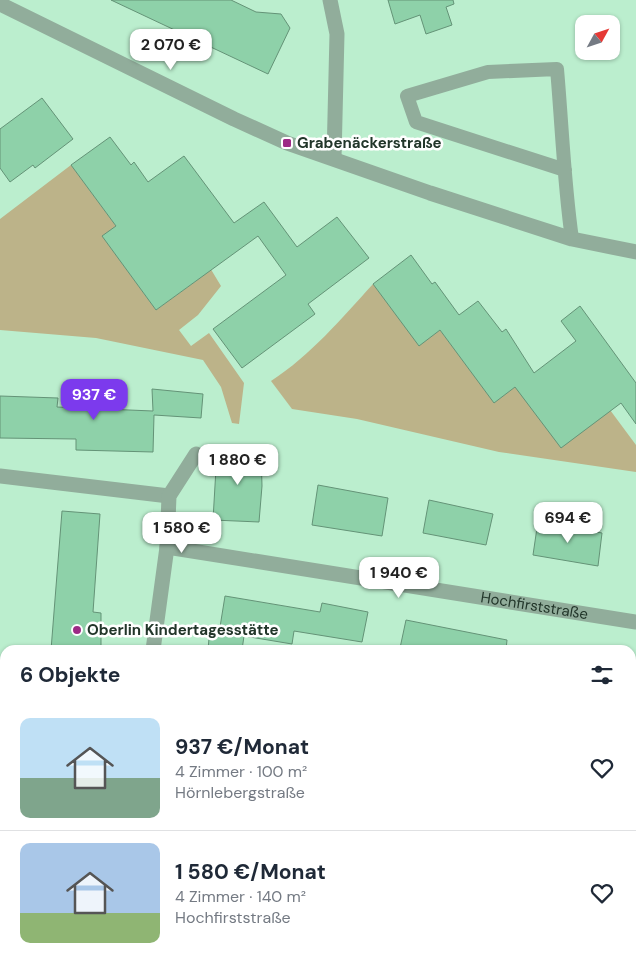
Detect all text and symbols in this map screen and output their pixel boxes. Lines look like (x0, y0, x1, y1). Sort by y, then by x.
north arrow (575, 15, 620, 60)
map controls (575, 15, 620, 60)
pin: 2 070 € (125, 28, 217, 71)
text: 2 070 € (141, 34, 201, 55)
place label: Grabenäckerstraße (297, 133, 442, 153)
marker: Grabenäckerstraße (281, 137, 293, 149)
pin: 937 € (59, 378, 129, 421)
text: 937 € (72, 384, 116, 405)
pin: 1 880 € (192, 444, 284, 486)
text: 1 880 € (209, 449, 267, 470)
pin: 694 € (533, 502, 603, 544)
text: 694 € (545, 507, 591, 528)
pin: 1 580 € (136, 512, 228, 554)
text: 1 580 € (153, 517, 211, 538)
pin: 1 940 € (353, 556, 445, 599)
text: 1 940 € (370, 562, 428, 583)
street label: Hochfirststraße (479, 587, 590, 624)
place label: Oberlin Kindertagesstätte (87, 620, 279, 640)
marker: Oberlin Kindertagesstätte (71, 624, 83, 636)
text: 6 Objekte (20, 661, 120, 689)
icon: filters (588, 661, 616, 689)
text: 937 €/Monat (175, 733, 309, 761)
icon: home (60, 738, 120, 798)
icon: heart (588, 754, 616, 782)
text: 4 Zimmer · 100 m² (175, 761, 307, 782)
text: Hörnlebergstraße (175, 782, 305, 803)
text: 1 580 €/Monat (175, 858, 326, 886)
icon: home (60, 863, 120, 923)
icon: heart (588, 879, 616, 907)
text: 4 Zimmer · 140 m² (175, 886, 306, 907)
text: Hochfirststraße (175, 907, 291, 928)

